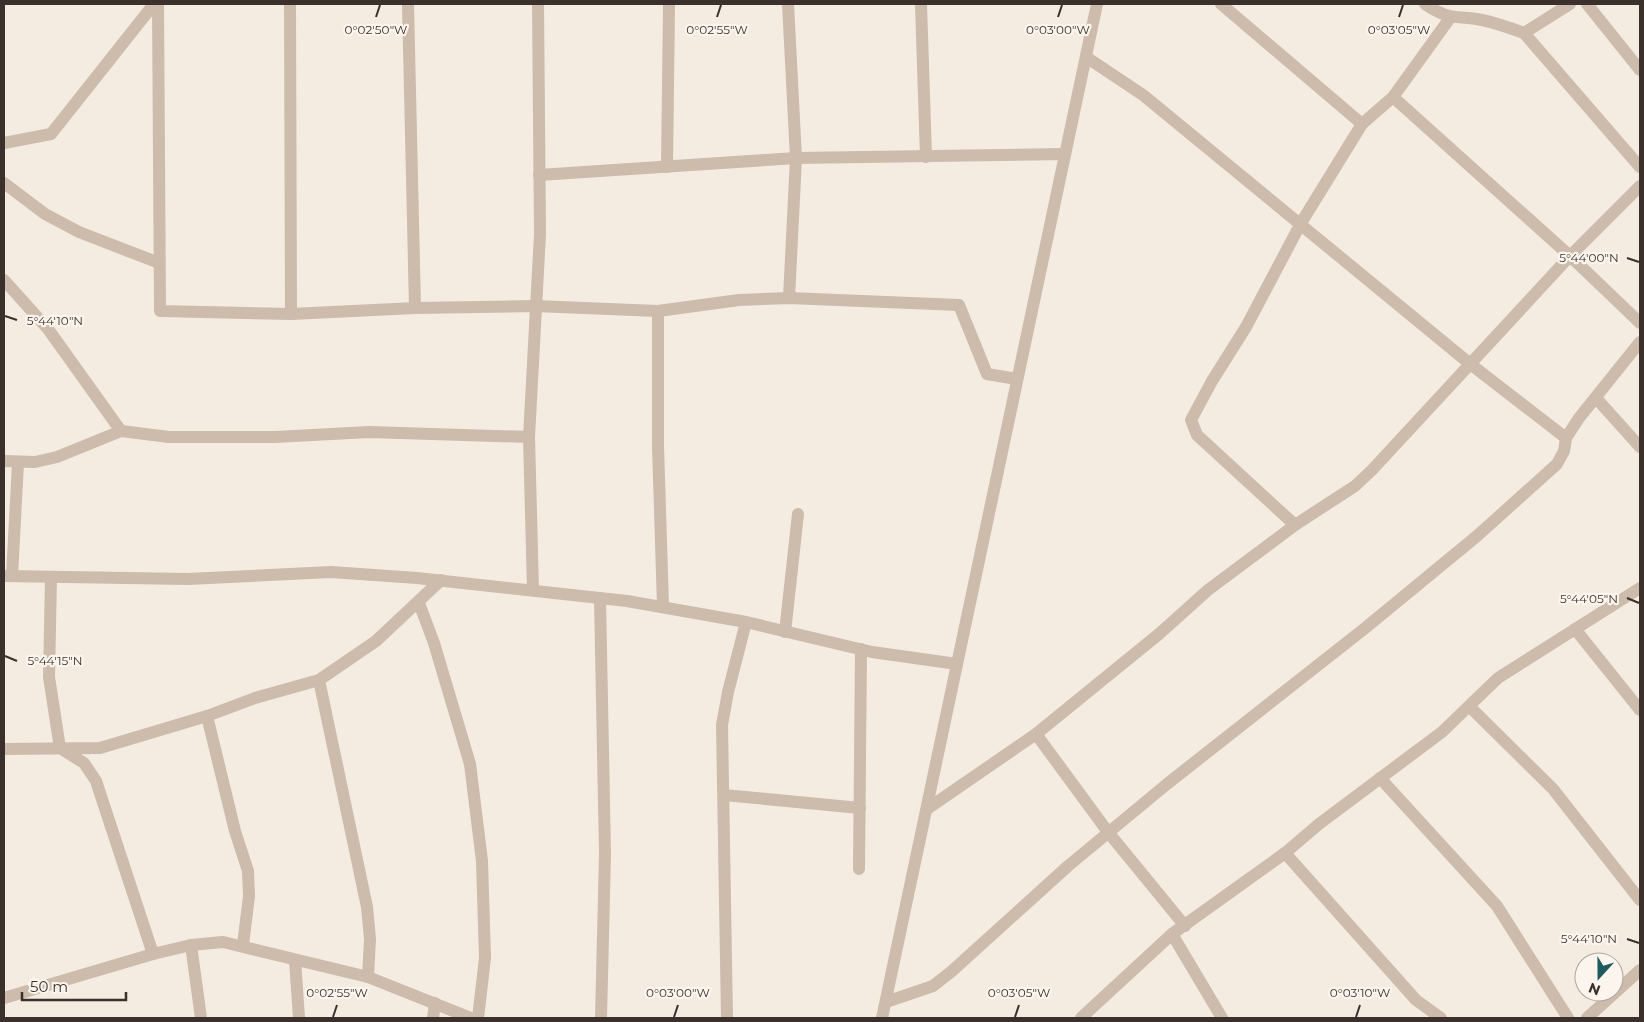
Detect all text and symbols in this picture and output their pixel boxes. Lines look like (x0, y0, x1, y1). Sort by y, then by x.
text: 0°02'50"W (345, 22, 407, 37)
text: 0°02'55"W (686, 22, 748, 37)
text: 0°03'00"W (1026, 22, 1090, 37)
text: 0°03'05"W (1368, 22, 1430, 37)
text: 5°44'00"N (1559, 250, 1619, 265)
text: 5°44'10"N (27, 313, 83, 328)
text: 5°44'05"N (1560, 591, 1618, 606)
text: 5°44'15"N (27, 653, 83, 668)
text: 5°44'10"N (1561, 931, 1617, 946)
north arrow (1574, 952, 1624, 1002)
scale bar (22, 970, 126, 1002)
text: 50 m (30, 977, 68, 996)
text: N (1586, 979, 1603, 1000)
text: 0°02'55"W (306, 985, 368, 1000)
text: 0°03'00"W (646, 985, 710, 1000)
text: 0°03'05"W (988, 985, 1050, 1000)
text: 0°03'10"W (1330, 985, 1390, 1000)

